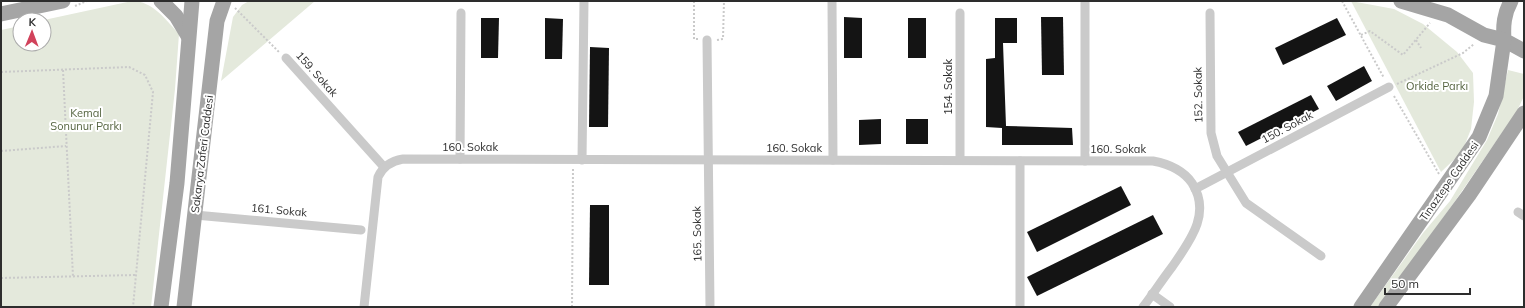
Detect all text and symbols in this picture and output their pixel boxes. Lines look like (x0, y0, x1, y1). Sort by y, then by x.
north arrow (12, 12, 52, 52)
text: K (28, 15, 37, 29)
street label: 159. Sokak (293, 48, 341, 100)
street label: 154. Sokak (941, 59, 955, 115)
street label: 152. Sokak (1191, 66, 1205, 123)
park label: Orkide Parkı (1406, 79, 1468, 93)
street label: Sakarya Zaferi Caddesi (188, 94, 216, 214)
park label: Kemal Sonunur Parkı (50, 106, 122, 133)
street label: 150. Sokak (1259, 107, 1315, 146)
street label: Tınaztepe Caddesi (1416, 139, 1482, 223)
street label: 160. Sokak (442, 140, 498, 154)
street label: 160. Sokak (766, 141, 822, 155)
street label: 160. Sokak (1090, 142, 1146, 156)
street label: 161. Sokak (250, 201, 308, 219)
street label: 165. Sokak (690, 205, 704, 262)
scale bar (1385, 270, 1470, 296)
text: 50 m (1391, 276, 1419, 291)

